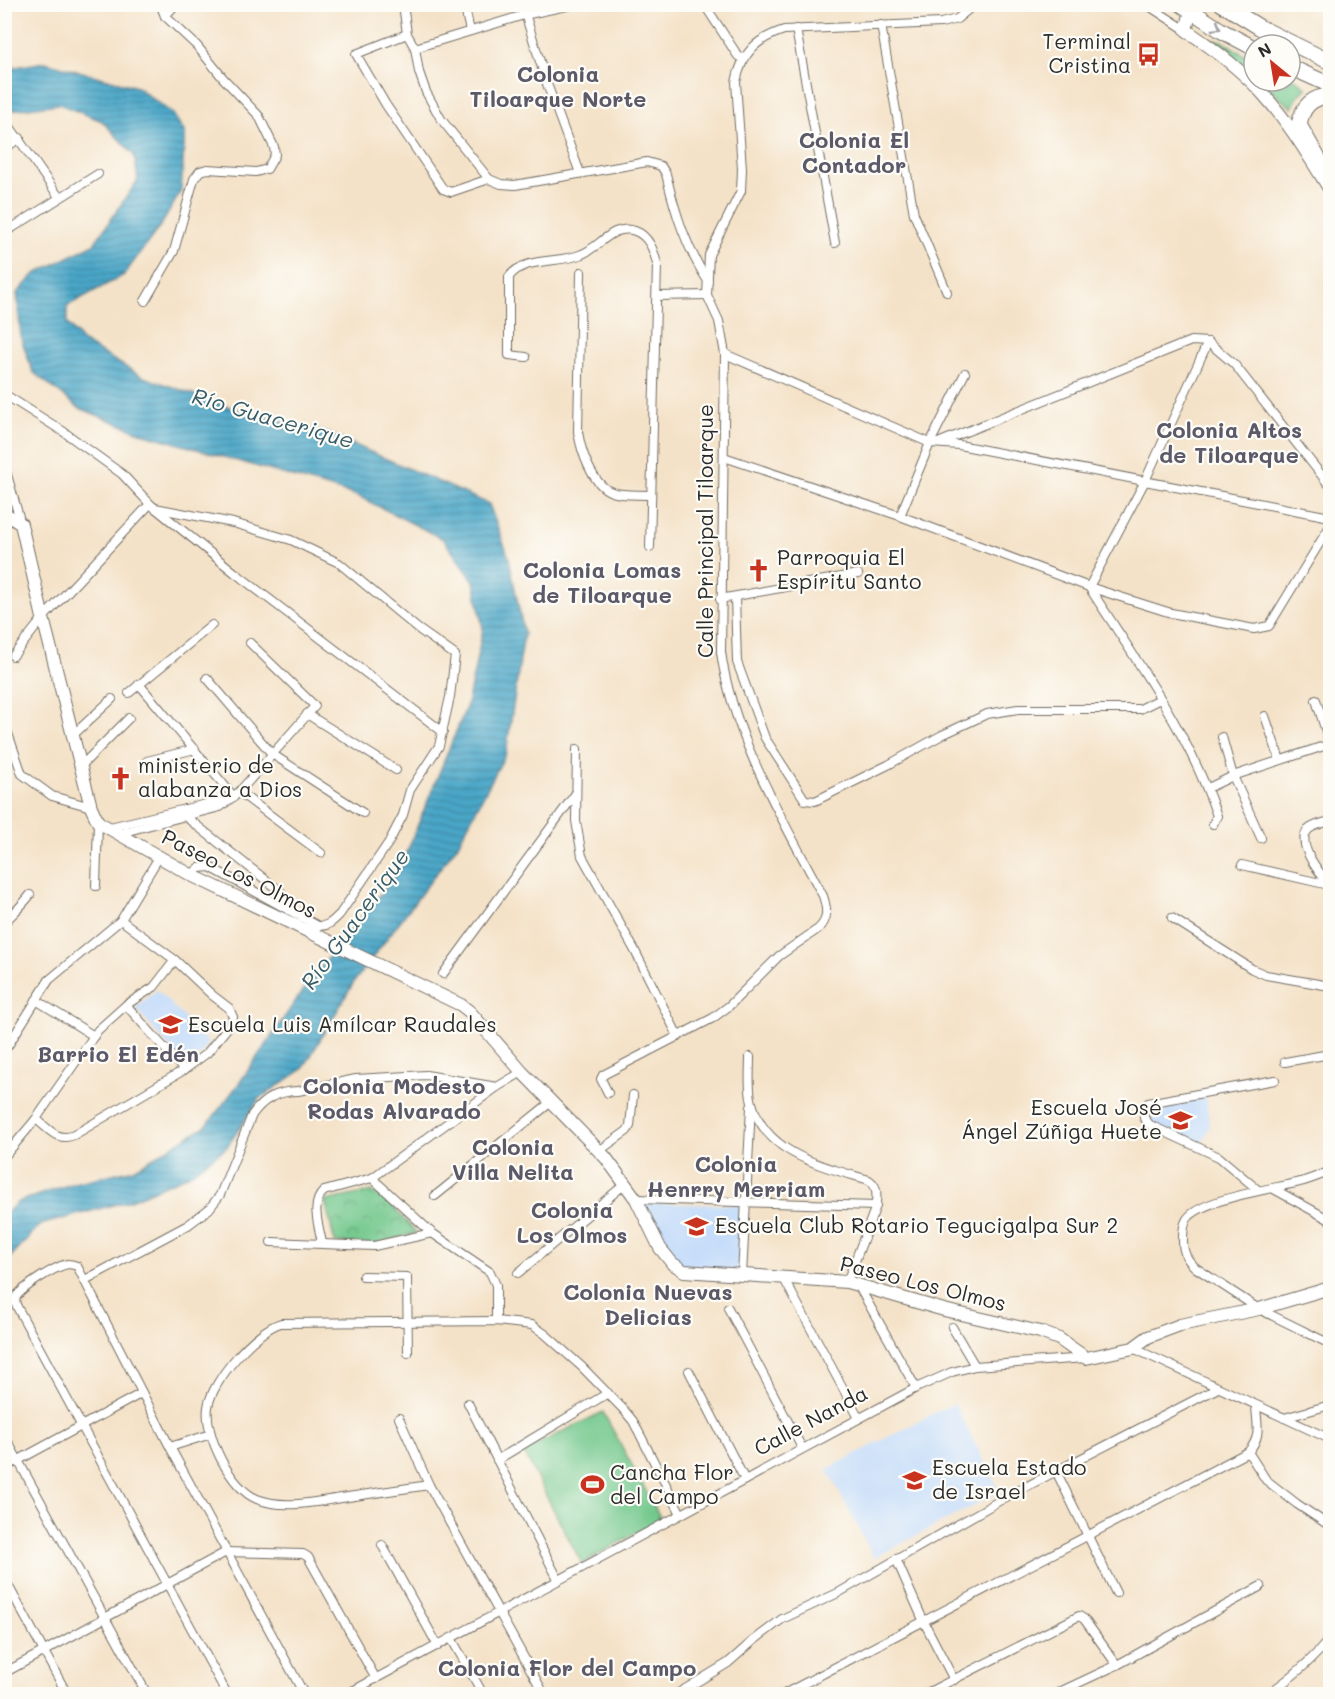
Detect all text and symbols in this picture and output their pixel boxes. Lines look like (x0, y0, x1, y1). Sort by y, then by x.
one-way arrow (1211, 20, 1221, 32)
place label: Terminal Cristina (1043, 27, 1131, 78)
north arrow (1242, 33, 1302, 93)
text: N (1254, 37, 1275, 62)
bus stop icon: Terminal Cristina (1136, 41, 1162, 67)
district label: Colonia Tiloarque Norte (470, 59, 646, 113)
district label: Colonia El Contador (799, 125, 909, 179)
water label: Río Guacerique (189, 381, 358, 455)
street label: Calle Principal Tiloarque (691, 404, 718, 658)
district label: Colonia Altos de Tiloarque (1156, 415, 1302, 469)
place label: Parroquia El Espíritu Santo (777, 543, 921, 594)
district label: Colonia Lomas de Tiloarque (523, 555, 681, 609)
church icon: Parroquia El Espíritu Santo (746, 557, 772, 583)
place label: ministerio de alabanza a Dios (138, 751, 302, 802)
church icon: ministerio de alabanza a Dios (107, 765, 133, 791)
street label: Paseo Los Olmos (158, 822, 322, 923)
water label: Río Guacerique (294, 843, 415, 995)
place label: Escuela Luis Amílcar Raudales (188, 1010, 497, 1037)
school or university icon: Escuela Luis Amílcar Raudales (157, 1012, 183, 1038)
district label: Barrio El Edén (37, 1039, 199, 1068)
district label: Colonia Modesto Rodas Alvarado (303, 1071, 485, 1125)
place label: Escuela José Ángel Zúñiga Huete (961, 1093, 1162, 1144)
school or university icon: Escuela José Ángel Zúñiga Huete (1167, 1107, 1193, 1133)
district label: Colonia Villa Nelita (452, 1132, 574, 1186)
district label: Colonia Henrry Merriam (647, 1149, 825, 1203)
district label: Colonia Los Olmos (517, 1195, 627, 1249)
place label: Escuela Club Rotario Tegucigalpa Sur 2 (715, 1211, 1118, 1238)
school or university icon: Escuela Club Rotario Tegucigalpa Sur 2 (684, 1213, 710, 1239)
street label: Paseo Los Olmos (838, 1249, 1009, 1316)
district label: Colonia Nuevas Delicias (563, 1277, 733, 1331)
street label: Calle Nanda (749, 1378, 872, 1461)
place label: Escuela Estado de Israel (932, 1453, 1086, 1504)
place label: Cancha Flor del Campo (610, 1458, 734, 1509)
school or university icon: Escuela Estado de Israel (901, 1467, 927, 1493)
sports icon: Cancha Flor del Campo (579, 1472, 605, 1498)
district label: Colonia Flor del Campo (438, 1653, 696, 1682)

